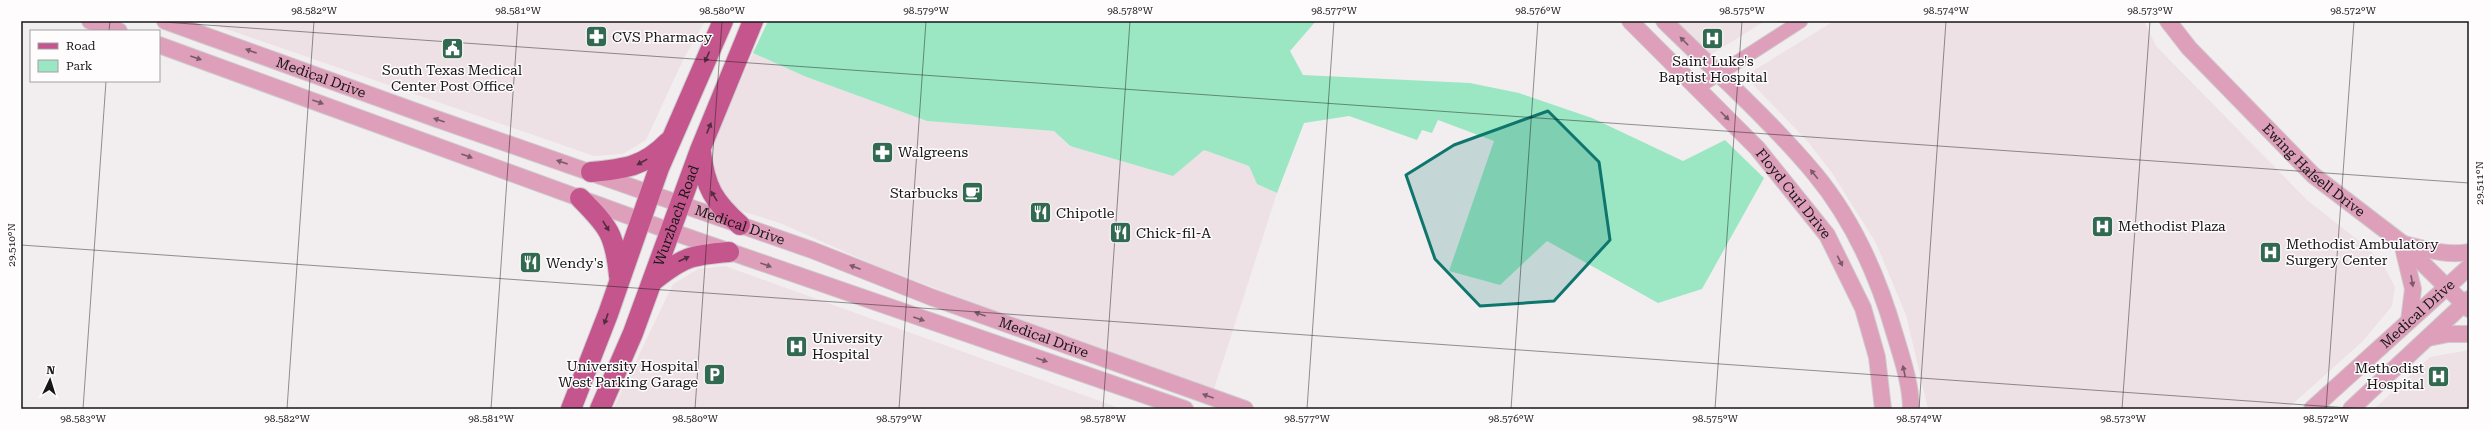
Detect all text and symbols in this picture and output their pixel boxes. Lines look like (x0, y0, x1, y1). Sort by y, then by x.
text: 98.582°W (291, 5, 338, 16)
text: 98.581°W (495, 5, 542, 16)
text: 98.580°W (699, 5, 746, 16)
text: 98.579°W (903, 5, 950, 16)
text: 98.578°W (1107, 5, 1154, 16)
text: 98.577°W (1311, 5, 1358, 16)
text: 98.576°W (1515, 5, 1562, 16)
text: 98.575°W (1719, 5, 1766, 16)
text: 98.574°W (1923, 5, 1970, 16)
text: 98.573°W (2127, 5, 2174, 16)
text: 98.572°W (2330, 5, 2377, 16)
pharmacy icon: CVS Pharmacy (583, 24, 609, 50)
hospital icon: Saint Luke's Baptist Hospital (1700, 26, 1726, 52)
place label: CVS Pharmacy (612, 29, 713, 45)
legend (30, 30, 160, 82)
public building icon: South Texas Medical Center Post Office (439, 35, 465, 61)
one-way arrow (1679, 36, 1689, 46)
text: Road (66, 39, 96, 53)
one-way arrow (244, 48, 256, 54)
one-way arrow (704, 51, 710, 62)
place label: Saint Luke's Baptist Hospital (1659, 53, 1768, 85)
street label: Medical Drive (274, 54, 369, 101)
one-way arrow (190, 55, 202, 61)
text: Park (66, 59, 93, 73)
place label: South Texas Medical Center Post Office (382, 62, 523, 94)
one-way arrow (312, 99, 324, 105)
one-way arrow (1720, 111, 1730, 121)
one-way arrow (432, 116, 444, 122)
street label: Ewing Halsell Drive (2259, 120, 2368, 220)
one-way arrow (707, 121, 713, 133)
pharmacy icon: Walgreens (870, 139, 896, 165)
place label: Walgreens (898, 144, 969, 160)
street label: Floyd Curl Drive (1753, 145, 1835, 242)
one-way arrow (461, 154, 473, 160)
one-way arrow (555, 158, 567, 164)
one-way arrow (636, 158, 648, 165)
text: 29.511°N (2474, 161, 2485, 205)
street label: Wurzbach Road (650, 163, 702, 268)
one-way arrow (1810, 168, 1819, 179)
cafe icon: Starbucks (960, 180, 986, 206)
place label: Starbucks (890, 185, 958, 201)
one-way arrow (710, 191, 717, 202)
restaurant icon: Chipotle (1027, 200, 1053, 226)
street label: Medical Drive (693, 202, 787, 248)
place label: Chipotle (1056, 205, 1115, 221)
hospital icon: Methodist Plaza (2090, 213, 2116, 239)
place label: Methodist Plaza (2118, 218, 2226, 234)
restaurant icon: Chick-fil-A (1107, 220, 1133, 246)
one-way arrow (602, 221, 610, 232)
text: 29.510°N (6, 223, 17, 267)
place label: Chick-fil-A (1136, 225, 1211, 241)
place label: Methodist Ambulatory Surgery Center (2286, 236, 2439, 268)
hospital icon: Methodist Ambulatory Surgery Center (2258, 239, 2284, 265)
restaurant icon: Wendy's (518, 250, 544, 276)
place label: Wendy's (546, 255, 604, 271)
one-way arrow (1836, 255, 1843, 267)
one-way arrow (679, 256, 690, 262)
one-way arrow (760, 262, 772, 268)
one-way arrow (848, 263, 860, 269)
one-way arrow (2409, 275, 2415, 287)
street label: Medical Drive (2377, 276, 2458, 351)
one-way arrow (974, 311, 986, 317)
one-way arrow (602, 313, 608, 325)
street label: Medical Drive (997, 314, 1091, 361)
one-way arrow (913, 316, 925, 322)
place label: University Hospital (812, 330, 883, 362)
hospital icon: University Hospital (783, 333, 809, 359)
place label: University Hospital West Parking Garage (558, 358, 699, 390)
one-way arrow (1036, 358, 1048, 364)
north arrow (30, 360, 70, 400)
place label: Methodist Hospital (2355, 360, 2425, 392)
parking icon: University Hospital West Parking Garage (701, 361, 727, 387)
hospital icon: Methodist Hospital (2426, 363, 2452, 389)
text: N (46, 364, 56, 377)
one-way arrow (1901, 365, 1907, 377)
one-way arrow (1202, 392, 1214, 398)
text: 98.583°W (60, 413, 107, 424)
text: 98.582°W (264, 413, 311, 424)
text: 98.581°W (468, 413, 515, 424)
text: 98.580°W (672, 413, 719, 424)
text: 98.579°W (876, 413, 923, 424)
text: 98.578°W (1080, 413, 1127, 424)
text: 98.577°W (1284, 413, 1331, 424)
text: 98.576°W (1488, 413, 1535, 424)
text: 98.575°W (1692, 413, 1739, 424)
text: 98.574°W (1896, 413, 1943, 424)
text: 98.573°W (2100, 413, 2147, 424)
text: 98.572°W (2303, 413, 2350, 424)

